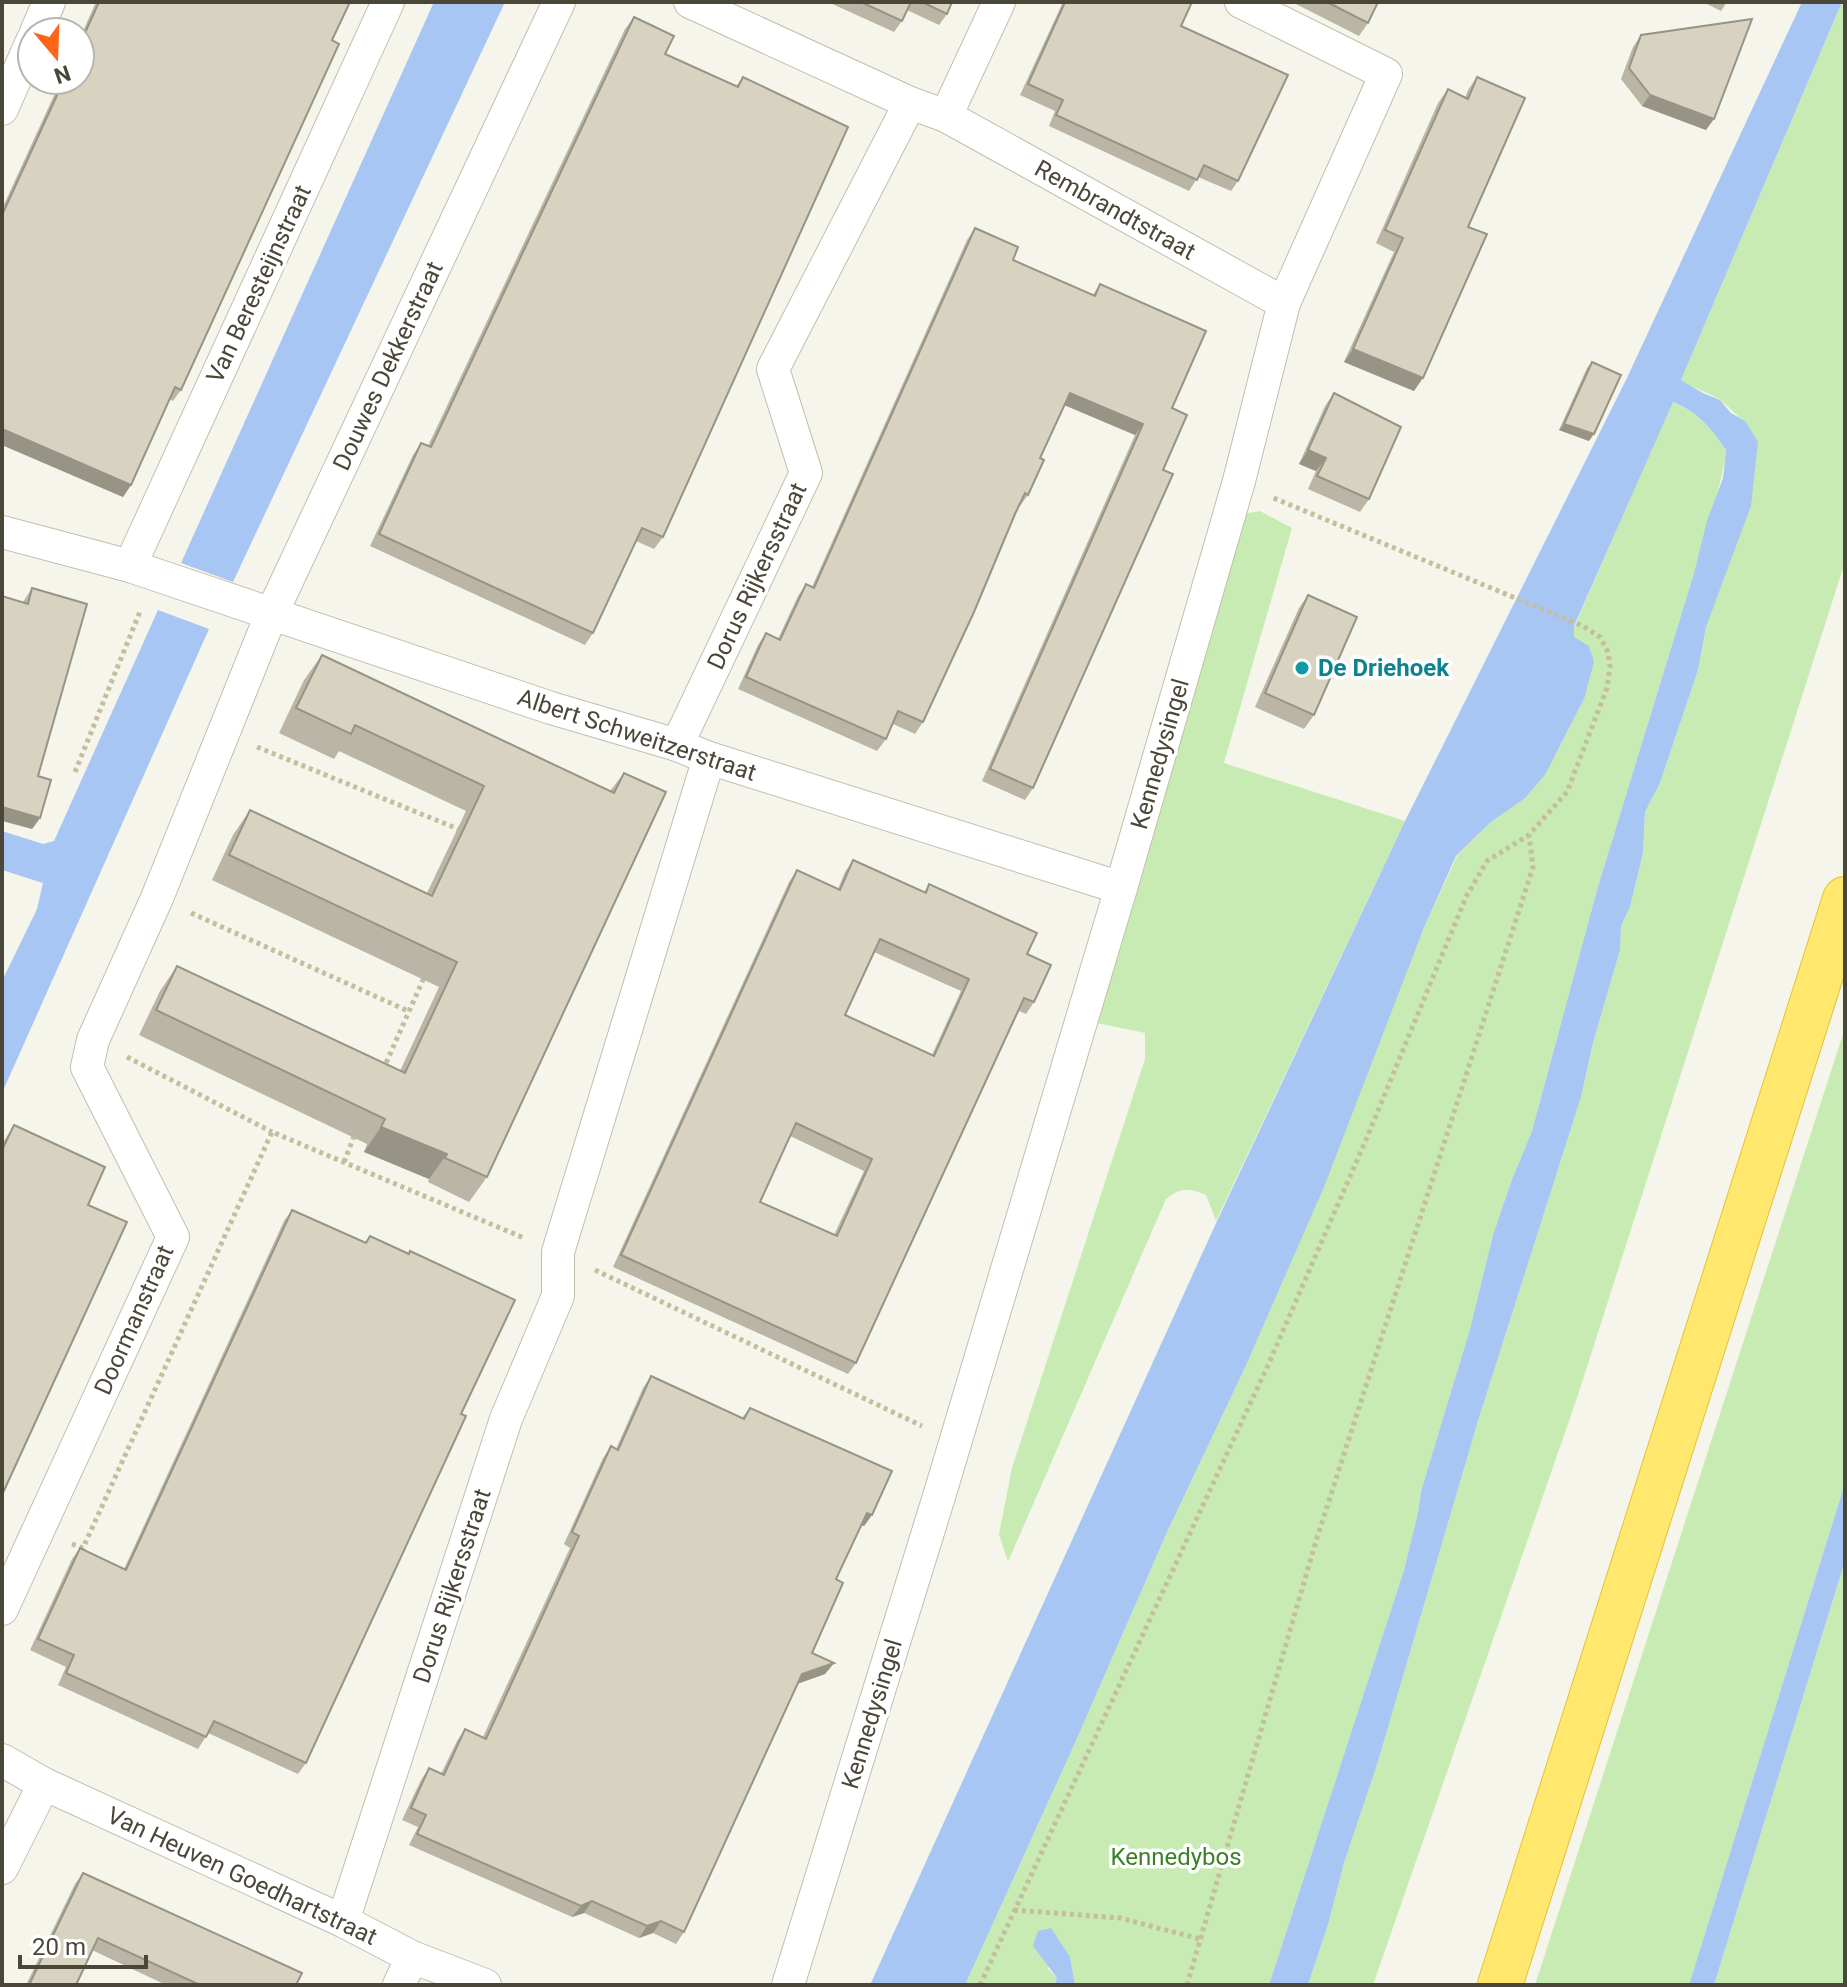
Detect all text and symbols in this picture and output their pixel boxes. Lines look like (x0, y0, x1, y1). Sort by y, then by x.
north arrow (16, 16, 96, 96)
text: N (51, 60, 74, 89)
street label: Rembrandtstraat (1030, 154, 1200, 266)
street label: Van Beresteijnstraat (201, 181, 317, 387)
street label: Douwes Dekkerstraat (327, 257, 449, 475)
street label: Dorus Rijkersstraat (702, 478, 813, 674)
place label: De Driehoek (1318, 654, 1450, 682)
marker: De Driehoek (1293, 659, 1311, 677)
street label: Kennedysingel (1125, 676, 1195, 832)
street label: Albert Schweitzerstraat (514, 683, 760, 787)
street label: Doormanstraat (89, 1241, 179, 1399)
street label: Dorus Rijkersstraat (407, 1485, 497, 1687)
street label: Kennedysingel (836, 1636, 908, 1792)
street label: Van Heuven Goedhartstraat (103, 1801, 381, 1951)
park label: Kennedybos (1110, 1843, 1242, 1871)
scale bar (20, 1919, 146, 1969)
text: 20 m (32, 1933, 86, 1961)

